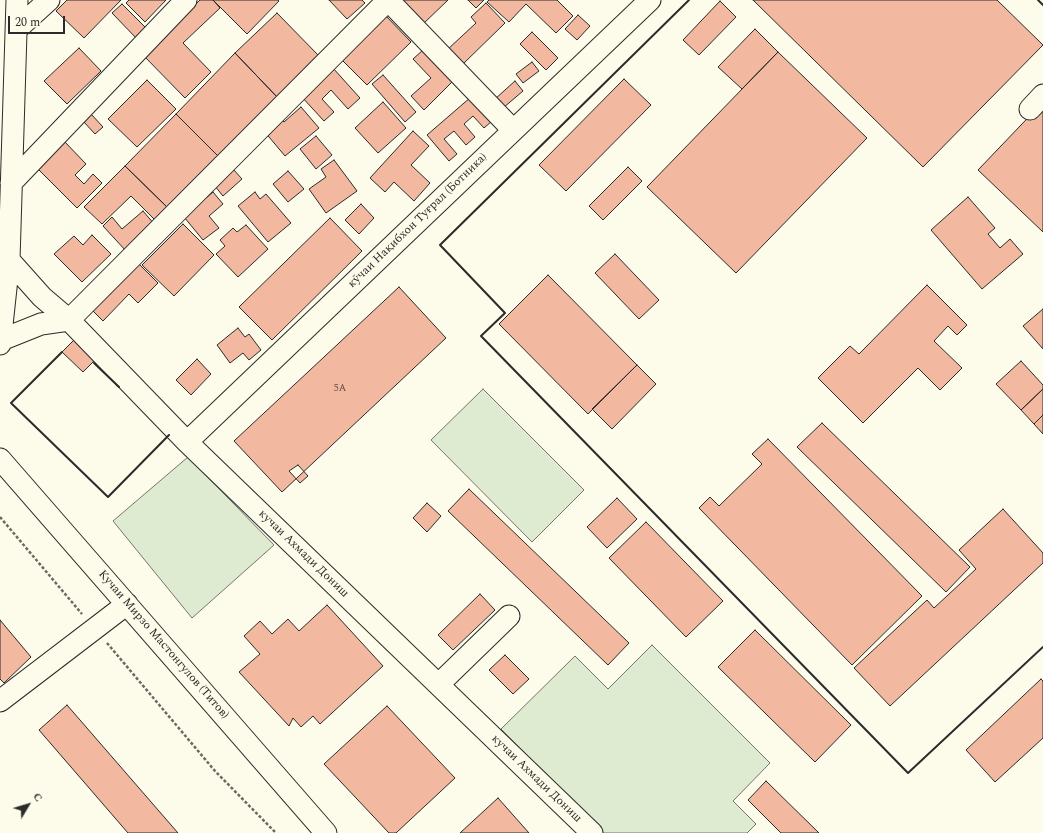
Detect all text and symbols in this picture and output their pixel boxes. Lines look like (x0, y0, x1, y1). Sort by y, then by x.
scale bar (10, 8, 67, 34)
text: 20 m (15, 13, 40, 32)
street label: кӯчаи Нақибхон Туғрал (Ботника) (345, 151, 491, 291)
house number: 5А (334, 383, 346, 395)
street label: кучаи Ахмади Дониш (255, 507, 351, 601)
street label: Кучаи Мирзо Мастонгулов (Титов) (95, 568, 231, 722)
street label: кучаи Ахмади Дониш (488, 732, 584, 826)
north arrow (8, 785, 48, 825)
text: С (29, 789, 47, 806)

